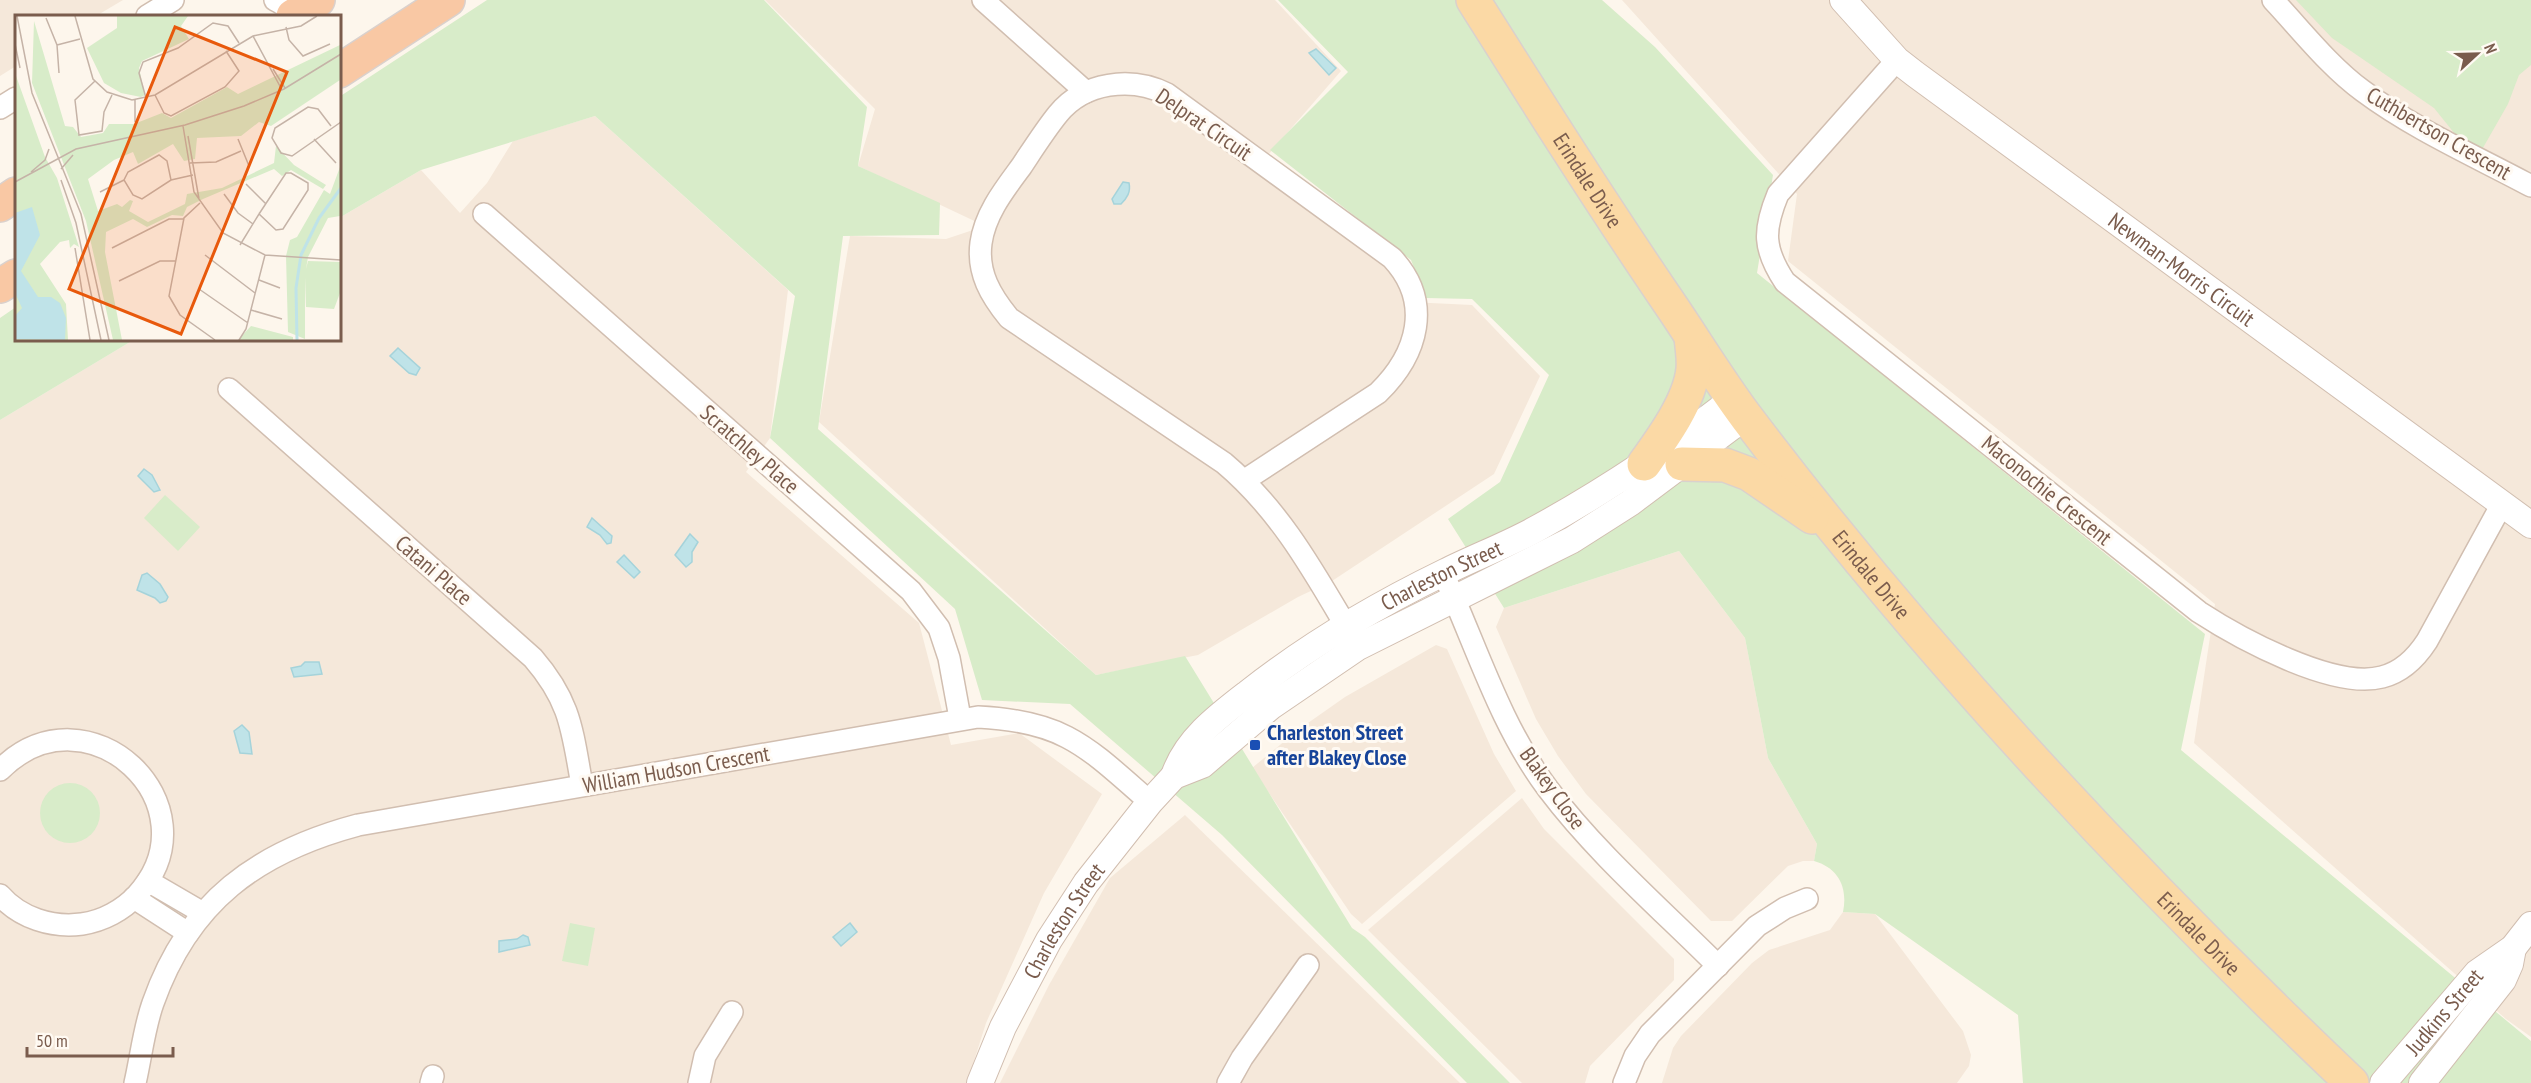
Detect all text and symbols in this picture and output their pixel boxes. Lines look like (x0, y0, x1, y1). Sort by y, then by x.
inset map (15, 15, 340, 340)
north arrow (2447, 24, 2507, 84)
text: N (2480, 41, 2502, 56)
street label: Cuthbertson Crescent (2362, 80, 2516, 186)
street label: Delprat Circuit (1151, 82, 1257, 166)
street label: Erindale Drive (1547, 128, 1629, 233)
street label: Newman-Morris Circuit (2103, 206, 2260, 332)
street label: Scratchley Place (695, 398, 805, 500)
street label: Maconochie Crescent (1976, 429, 2118, 551)
street label: Erindale Drive (1827, 524, 1917, 625)
street label: Catani Place (390, 529, 478, 611)
street label: Charleston Street (1376, 534, 1506, 617)
place label: Charleston Street after Blakey Close (1267, 718, 1407, 771)
marker: Charleston Street after Blakey Close (1248, 738, 1262, 752)
street label: William Hudson Crescent (580, 739, 772, 799)
street label: Blakey Close (1514, 741, 1592, 835)
street label: Charleston Street (1017, 857, 1111, 983)
street label: Erindale Drive (2151, 886, 2247, 981)
street label: Judkins Street (2399, 962, 2489, 1061)
scale bar (27, 1020, 172, 1058)
text: 50 m (36, 1029, 68, 1052)

